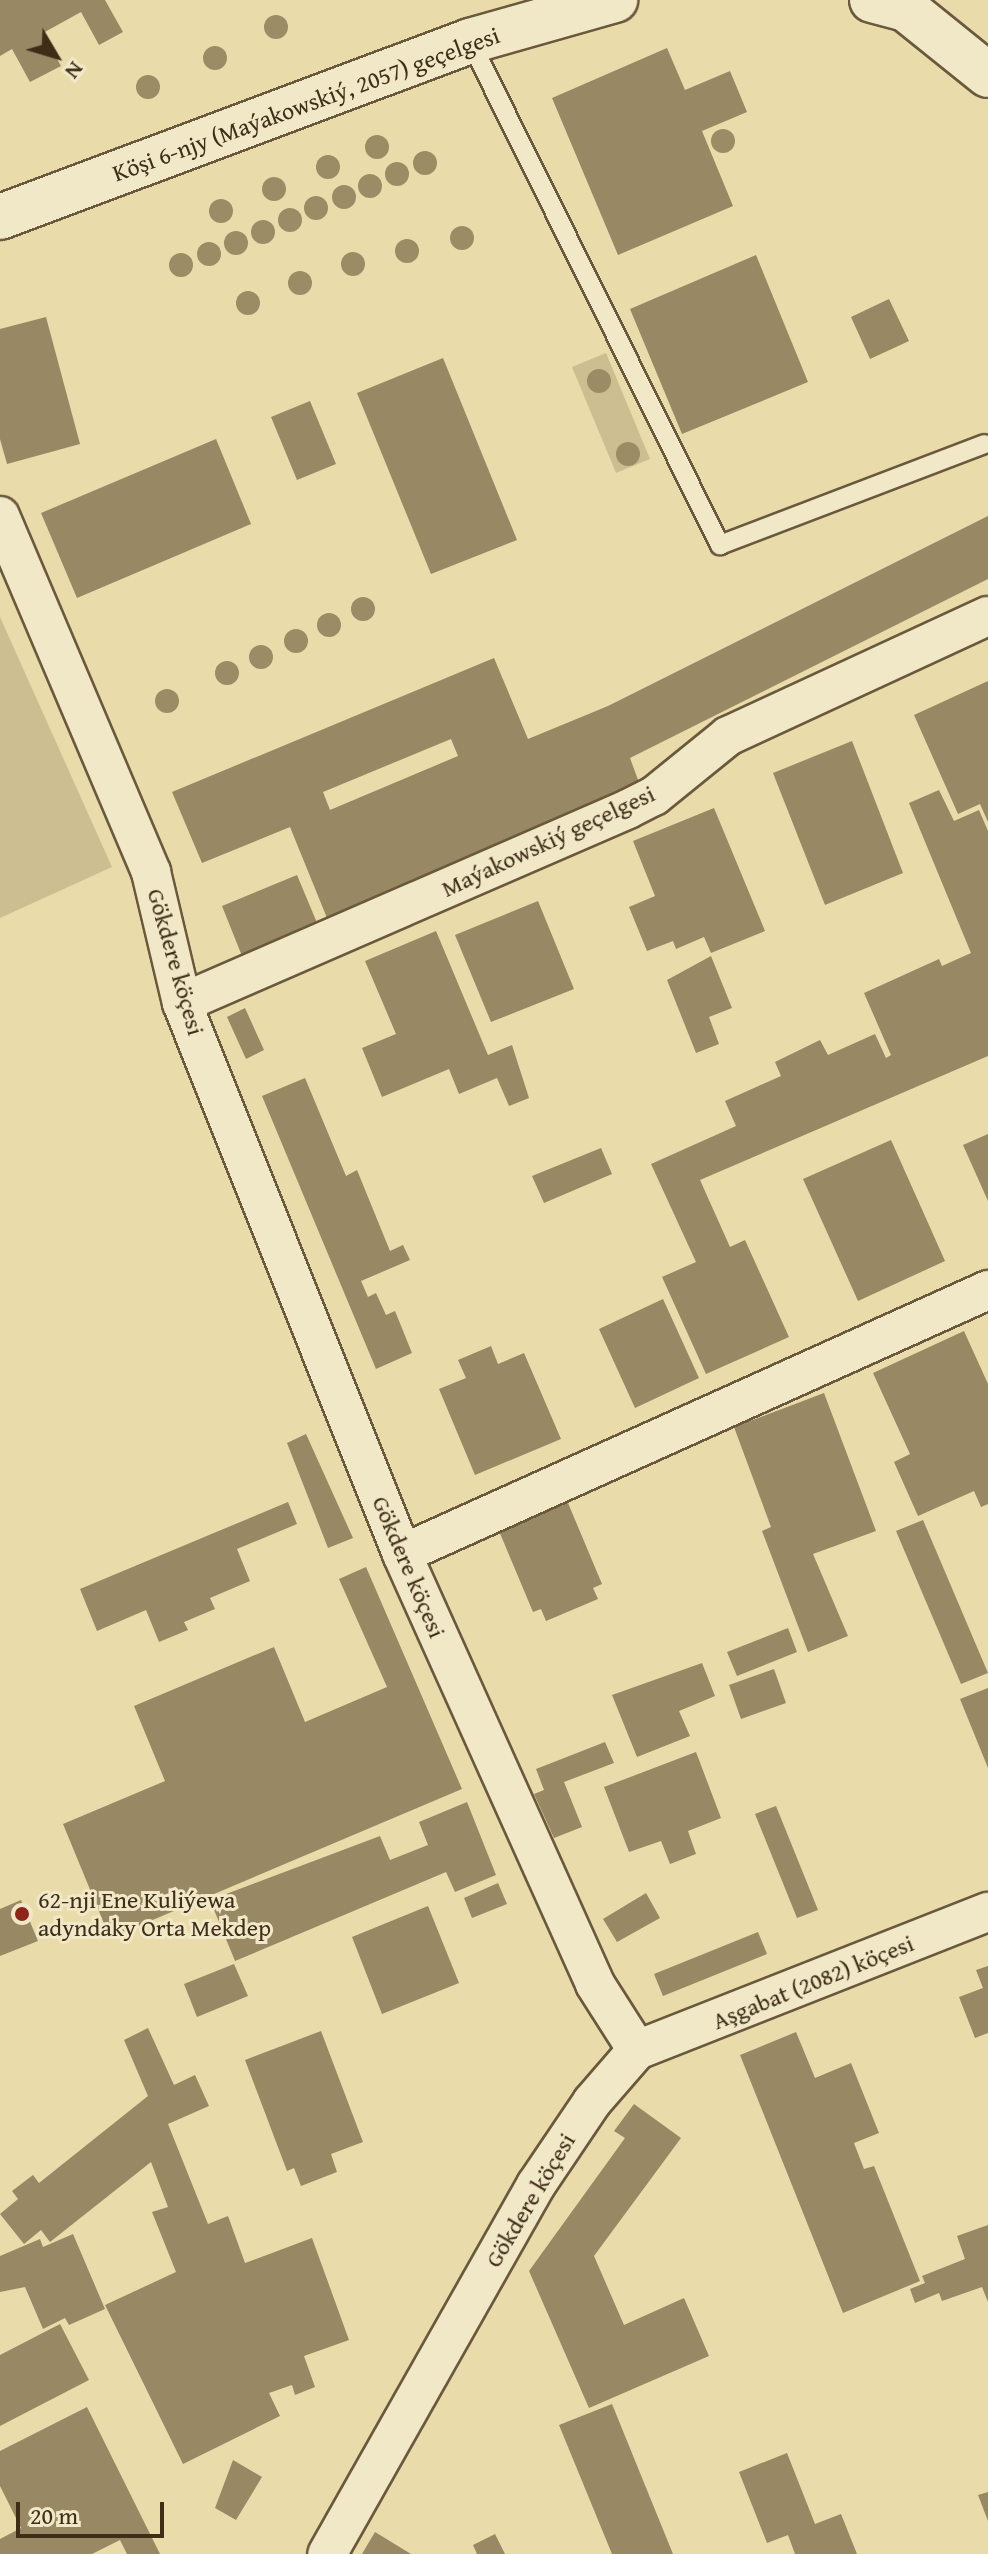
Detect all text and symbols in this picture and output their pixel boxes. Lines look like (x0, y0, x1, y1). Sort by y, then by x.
north arrow (16, 16, 96, 96)
street label: Köşi 6-njy (Maýakowskiý, 2057) geçelgesi (109, 20, 503, 188)
text: N (58, 55, 92, 86)
street label: Maýakowskiý geçelgesi (437, 779, 659, 903)
street label: Gökdere köçesi (141, 885, 211, 1039)
street label: Gökdere köçesi (366, 1492, 452, 1642)
place label: 62-nji Ene Kuliýewa adyndaky Orta Mekdep (38, 1886, 271, 1942)
marker: 62-nji Ene Kuliýewa adyndaky Orta Mekdep (13, 1905, 31, 1923)
street label: Aşgabat (2082) köçesi (708, 1928, 918, 2036)
street label: Gökdere köçesi (479, 2128, 581, 2272)
scale bar (20, 2486, 168, 2536)
text: 20 m (30, 2498, 78, 2533)

